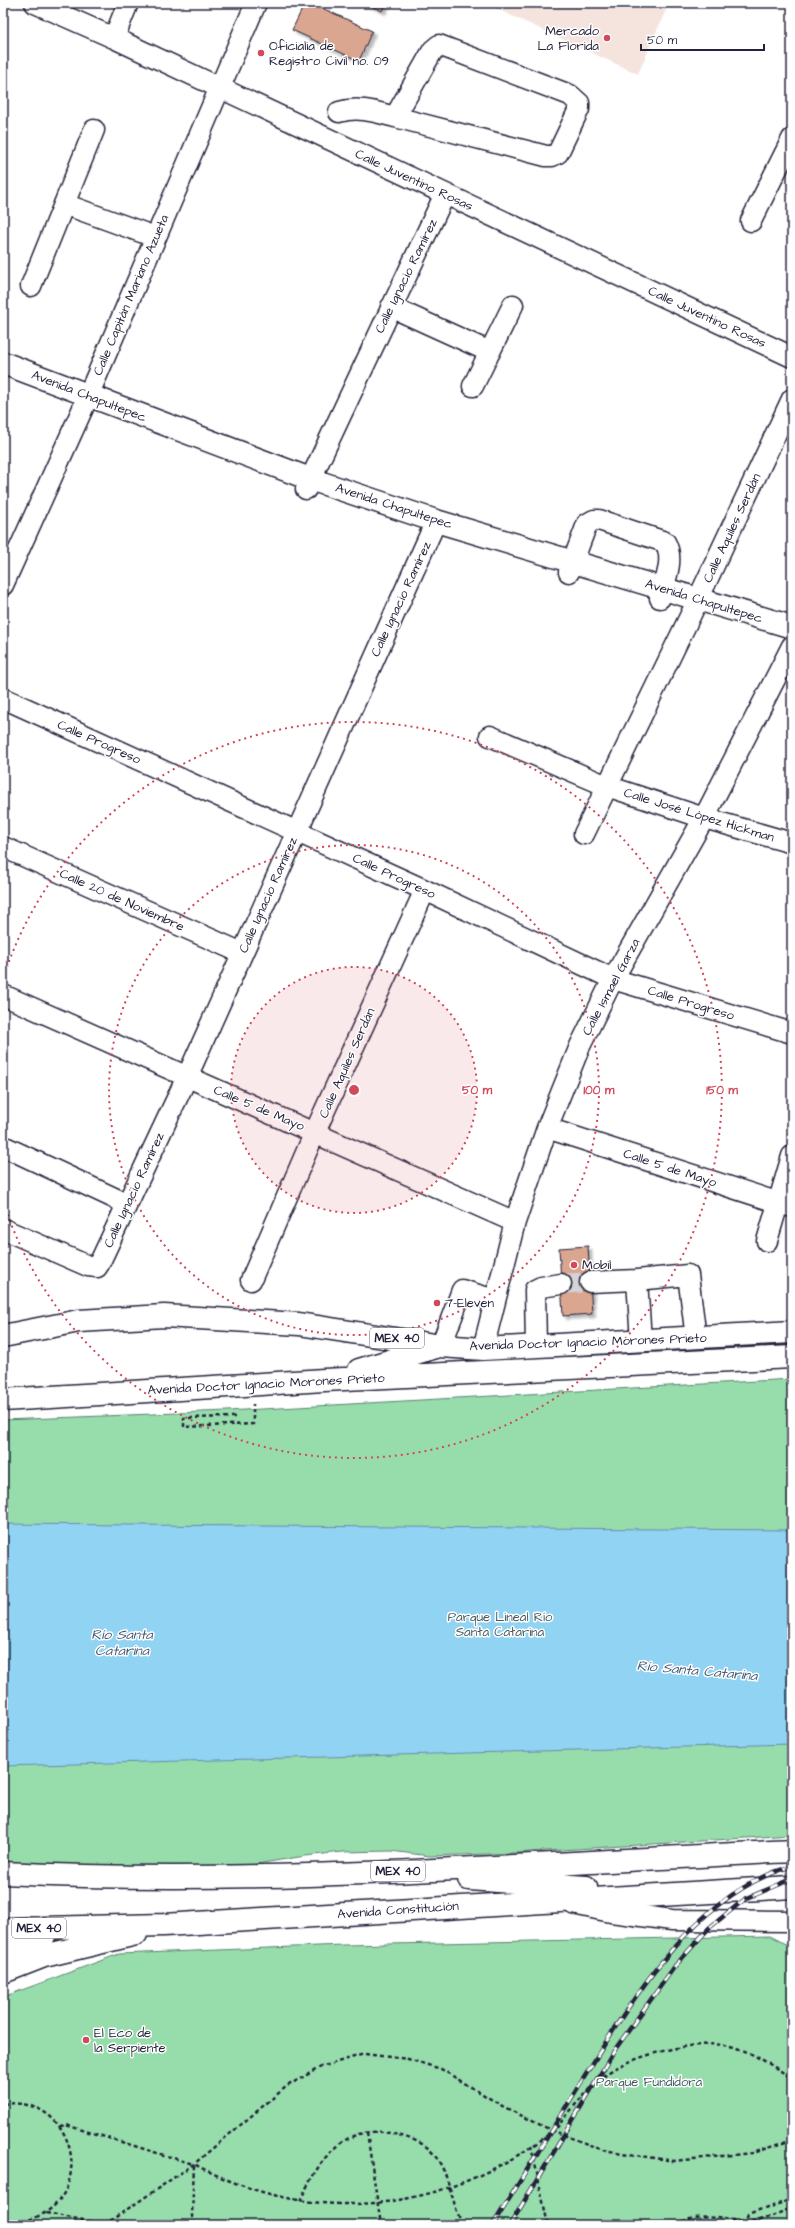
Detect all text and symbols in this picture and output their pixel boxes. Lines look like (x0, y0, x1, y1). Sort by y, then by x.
place label: Mercado La Florida (537, 22, 600, 55)
scale bar (641, 26, 764, 52)
text: 50 m (647, 32, 678, 49)
marker: Mercado La Florida (602, 33, 612, 43)
place label: Oficialia de Registro Civil no. 09 (269, 37, 389, 71)
marker: Oficialia de Registro Civil no. 09 (256, 48, 266, 58)
street label: Calle Juventino Rosas (352, 145, 476, 215)
street label: Calle Capitán Mariano Azueta (89, 211, 173, 378)
street label: Calle Ignacio Ramírez (370, 215, 443, 337)
street label: Calle Juventino Rosas (645, 282, 769, 352)
street label: Avenida Chapultepec (29, 366, 149, 426)
street label: Calle Aquiles Serdán (699, 470, 765, 586)
street label: Avenida Chapultepec (333, 479, 455, 533)
street label: Calle Ignacio Ramírez (366, 538, 437, 660)
street label: Avenida Chapultepec (643, 575, 765, 627)
street label: Calle Progreso (54, 716, 144, 770)
street label: Calle José López Hickman (621, 783, 777, 847)
street label: Calle Ignacio Ramírez (234, 834, 303, 956)
street label: Calle Progreso (349, 849, 439, 904)
street label: Calle 20 de Noviembre (57, 864, 187, 936)
street label: Calle Ismael Garza (578, 935, 644, 1039)
street label: Calle Progreso (645, 981, 737, 1026)
street label: Calle Aquiles Serdán (315, 1005, 380, 1121)
street label: Calle 5 de Mayo (210, 1081, 308, 1136)
text: 50 m (462, 1082, 493, 1099)
text: 100 m (584, 1082, 615, 1099)
text: 150 m (706, 1082, 739, 1099)
centre of rings (347, 1083, 361, 1097)
street label: Calle Ignacio Ramírez (99, 1129, 170, 1251)
street label: Calle 5 de Mayo (621, 1144, 720, 1193)
place label: Mobil (582, 1256, 611, 1274)
marker: Mobil (569, 1260, 579, 1270)
place label: 7-Eleven (445, 1294, 495, 1312)
marker: 7-Eleven (432, 1298, 442, 1308)
road number: MEX 40 (370, 1328, 424, 1348)
street label: Avenida Doctor Ignacio Morones Prieto (469, 1329, 708, 1356)
street label: Avenida Doctor Ignacio Morones Prieto (147, 1369, 386, 1400)
park label: Parque Lineal Río Santa Catarina (448, 1608, 553, 1641)
water label: Río Santa Catarina (91, 1625, 154, 1661)
water label: Río Santa Catarina (636, 1656, 759, 1686)
road number: MEX 40 (371, 1861, 425, 1881)
street label: Avenida Constitución (337, 1897, 460, 1923)
road number: MEX 40 (12, 1918, 66, 1938)
place label: El Eco de la Serpiente (94, 2024, 165, 2057)
marker: El Eco de la Serpiente (81, 2035, 91, 2045)
park label: Parque Fundidora (596, 2073, 702, 2091)

